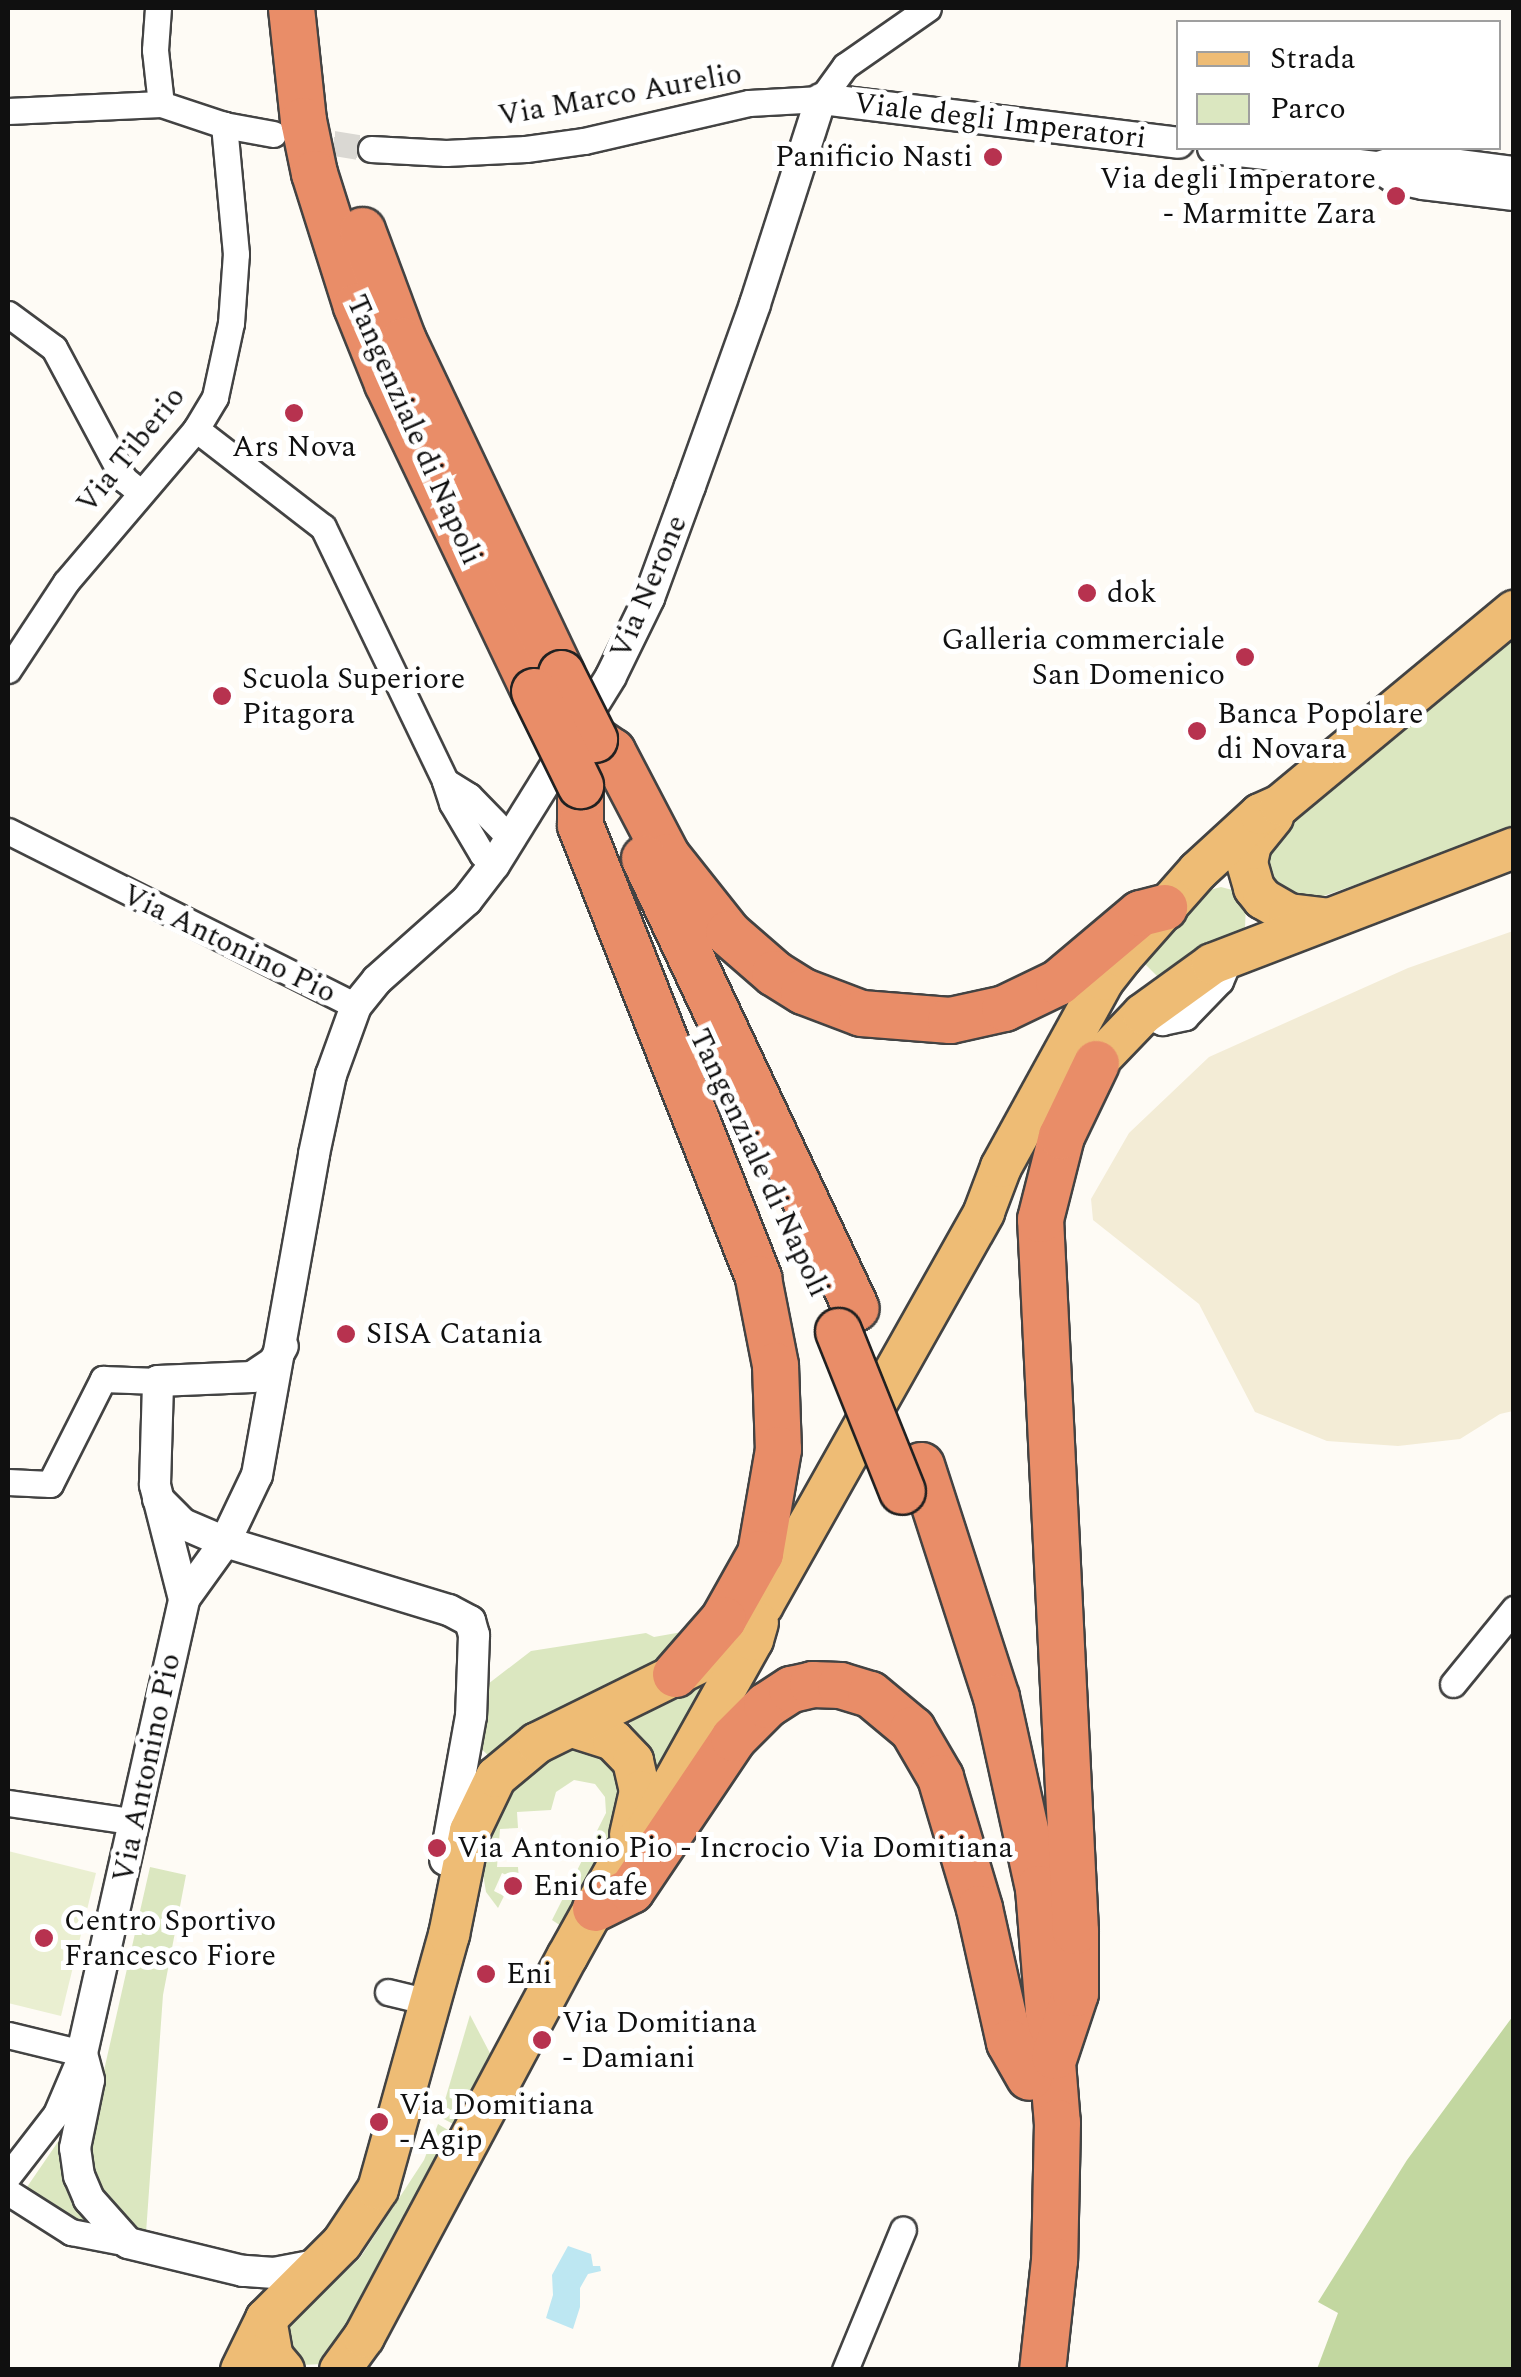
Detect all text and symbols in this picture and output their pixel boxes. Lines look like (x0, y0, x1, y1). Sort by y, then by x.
legend (1176, 20, 1501, 150)
text: Strada (1270, 36, 1355, 82)
street label: Via Marco Aurelio (495, 56, 745, 134)
street label: Viale degli Imperatori (852, 85, 1148, 157)
text: Parco (1270, 86, 1346, 132)
place label: Panificio Nasti (775, 139, 973, 175)
marker: Panificio Nasti (982, 146, 1004, 168)
place label: Via degli Imperatore - Marmitte Zara (1100, 161, 1376, 232)
marker: Via degli Imperatore - Marmitte Zara (1385, 185, 1407, 207)
street label: Tangenziale di Napoli (338, 289, 490, 571)
street label: Via Tiberio (69, 379, 193, 521)
marker: Ars Nova (283, 402, 305, 424)
place label: Ars Nova (232, 429, 356, 465)
street label: Via Nerone (603, 510, 695, 664)
place label: dok (1107, 575, 1157, 611)
marker: dok (1076, 582, 1098, 604)
place label: Galleria commerciale San Domenico (942, 622, 1225, 692)
marker: Galleria commerciale San Domenico (1234, 646, 1256, 668)
place label: Scuola Superiore Pitagora (242, 661, 465, 732)
marker: Scuola Superiore Pitagora (211, 685, 233, 707)
place label: Banca Popolare di Novara (1217, 696, 1423, 766)
marker: Banca Popolare di Novara (1186, 720, 1208, 742)
street label: Via Antonino Pio (116, 877, 342, 1011)
street label: Tangenziale di Napoli (681, 1023, 837, 1303)
place label: SISA Catania (366, 1316, 542, 1352)
marker: SISA Catania (335, 1323, 357, 1345)
street label: Via Antonino Pio (105, 1650, 189, 1886)
place label: Via Antonio Pio - Incrocio Via Domitiana (457, 1830, 1013, 1866)
marker: Via Antonio Pio - Incrocio Via Domitiana (426, 1837, 448, 1859)
place label: Eni Cafe (533, 1868, 648, 1904)
marker: Eni Cafe (502, 1875, 524, 1897)
place label: Centro Sportivo Francesco Fiore (64, 1903, 276, 1974)
marker: Centro Sportivo Francesco Fiore (33, 1927, 55, 1949)
place label: Eni (506, 1956, 552, 1992)
marker: Eni (475, 1963, 497, 1985)
place label: Via Domitiana - Damiani (562, 2005, 757, 2076)
marker: Via Domitiana - Damiani (531, 2029, 553, 2051)
place label: Via Domitiana - Agip (399, 2087, 594, 2158)
marker: Via Domitiana - Agip (368, 2111, 390, 2133)

